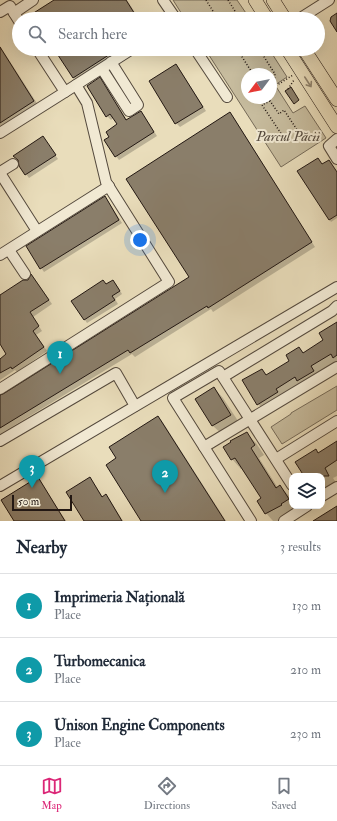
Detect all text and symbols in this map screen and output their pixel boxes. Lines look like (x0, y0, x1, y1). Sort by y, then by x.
search box (12, 12, 325, 56)
icon: search (26, 23, 48, 45)
text: Search here (58, 25, 127, 44)
north arrow (241, 68, 277, 104)
one-way arrow (304, 76, 312, 88)
park label: Parcul Păcii (255, 128, 320, 145)
your location (130, 230, 150, 250)
pin: 1 (47, 341, 73, 374)
pin: 3 (19, 455, 45, 488)
pin: 2 (152, 460, 178, 493)
map controls (289, 473, 325, 509)
button: layers (289, 473, 325, 509)
scale bar (12, 493, 72, 512)
text: 50 m (18, 495, 39, 508)
text: Nearby (16, 537, 67, 558)
text: 3 results (280, 539, 321, 555)
text: Imprimeria Națională (54, 588, 185, 607)
text: 1 (27, 598, 31, 614)
text: 130 m (292, 598, 321, 614)
text: Place (54, 607, 81, 623)
text: Turbomecanica (54, 652, 145, 671)
text: 2 (26, 662, 32, 678)
text: 210 m (290, 662, 321, 678)
text: Place (54, 671, 81, 687)
text: Unison Engine Components (54, 716, 225, 735)
text: 3 (27, 726, 32, 742)
text: 230 m (290, 726, 321, 742)
text: Place (54, 735, 81, 751)
tab: Map (41, 775, 63, 812)
tab: Directions (144, 775, 190, 812)
tab: Saved (271, 775, 296, 812)

